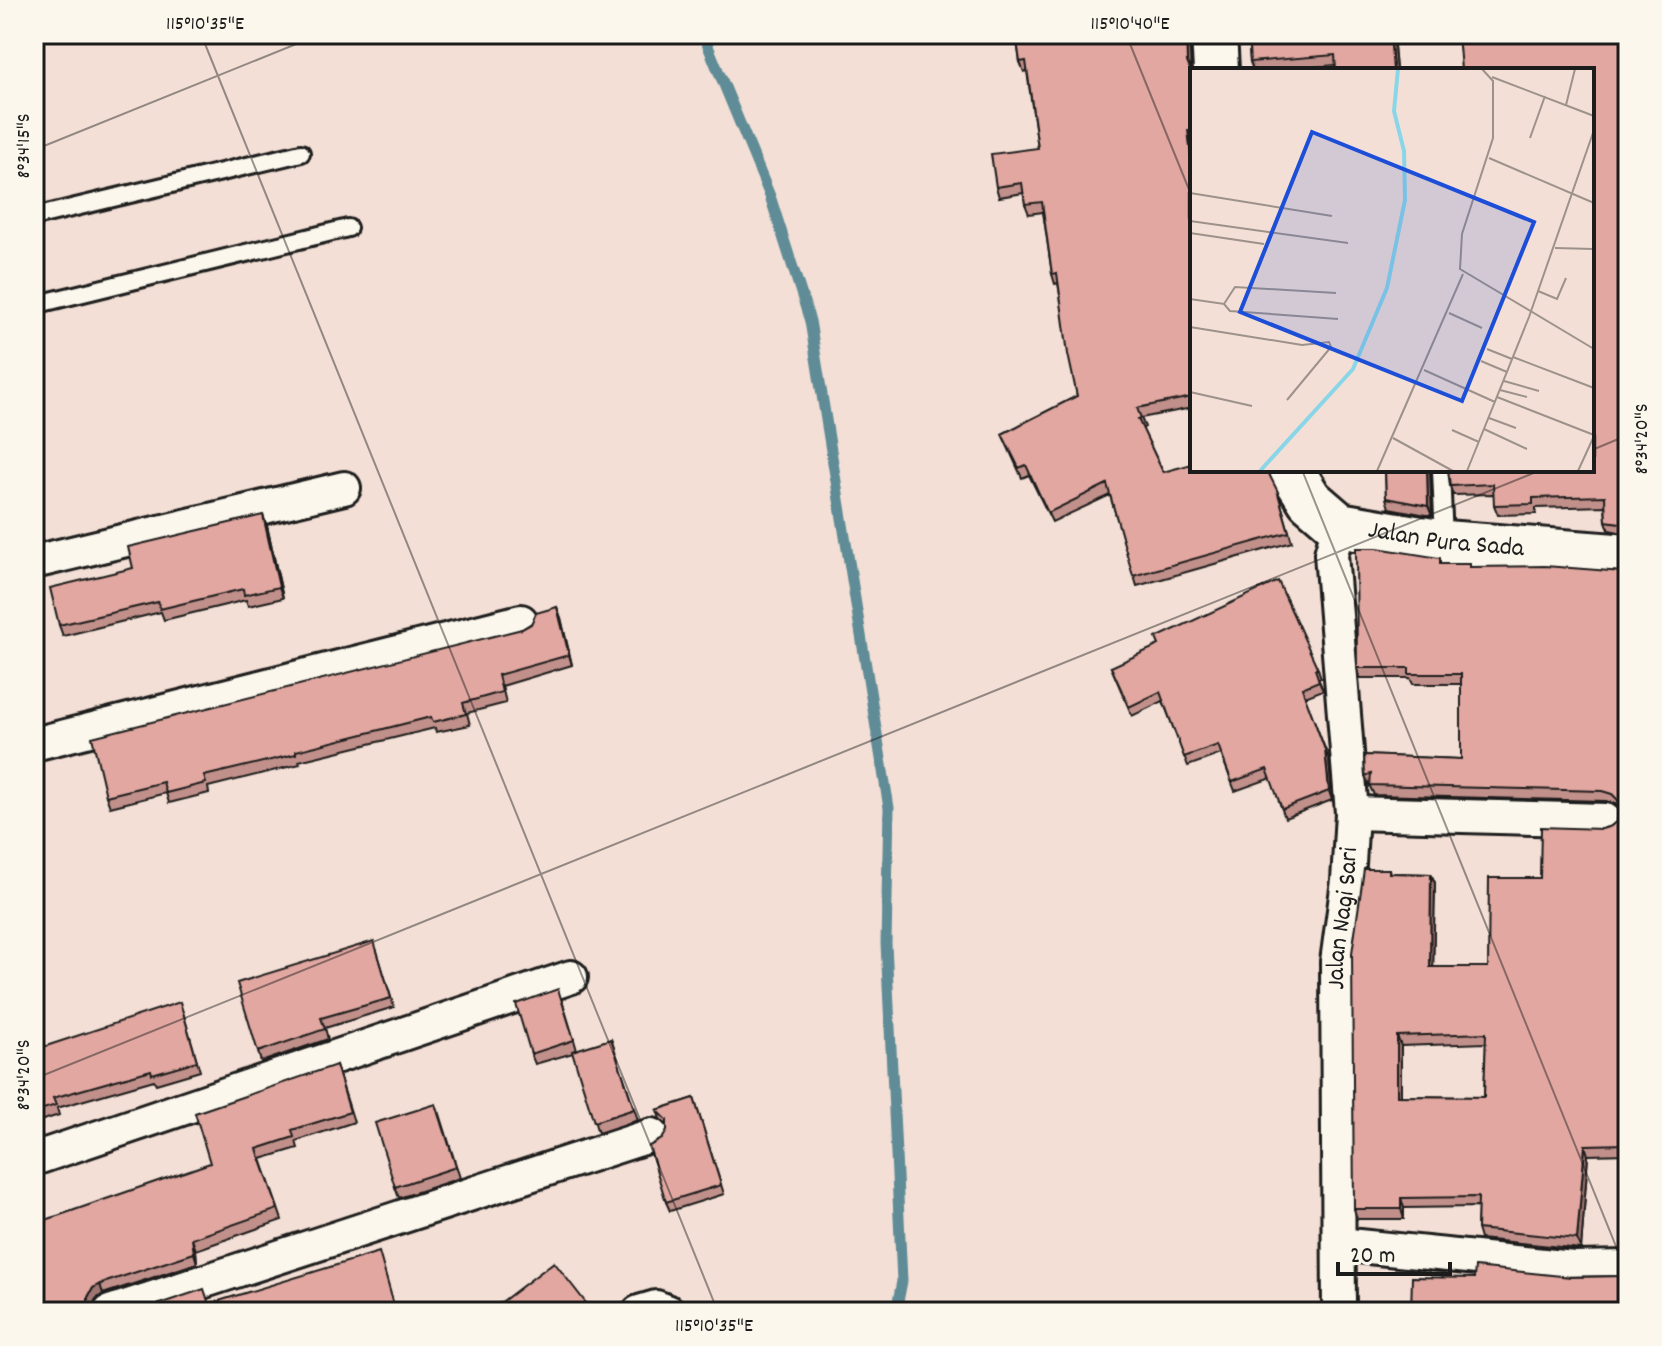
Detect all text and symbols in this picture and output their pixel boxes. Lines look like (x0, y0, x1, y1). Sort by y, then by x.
text: 115°10'35"E (166, 11, 244, 39)
text: 115°10'40"E (1090, 11, 1170, 39)
inset map (1190, 68, 1594, 472)
text: 8°34'15"S (11, 113, 39, 179)
text: 8°34'20"S (1629, 403, 1657, 475)
street label: Jalan Pura Sada (1365, 512, 1526, 568)
street label: Jalan Nagi Sari (1318, 846, 1368, 990)
text: 8°34'20"S (11, 1039, 39, 1111)
scale bar (1338, 1226, 1450, 1276)
text: 20 m (1350, 1240, 1396, 1274)
text: 115°10'35"E (675, 1313, 753, 1341)

